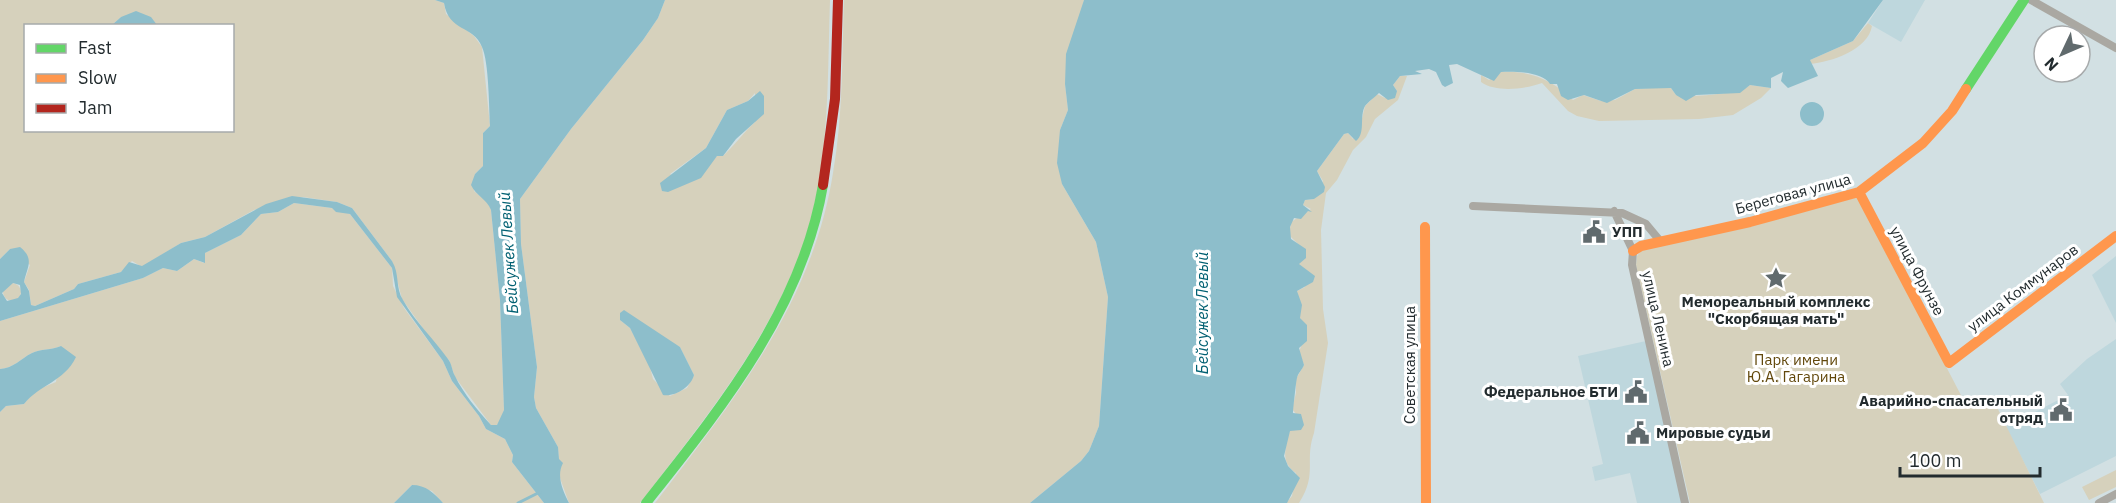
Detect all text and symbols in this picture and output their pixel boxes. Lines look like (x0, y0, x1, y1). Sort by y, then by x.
legend (24, 24, 234, 132)
north arrow (2032, 24, 2092, 84)
text: Fast (78, 36, 112, 59)
text: N (2040, 53, 2062, 76)
text: Slow (78, 66, 117, 89)
text: Jam (78, 96, 113, 119)
street label: Береговая улица (1733, 169, 1853, 218)
water label: Бейсужек Левый (494, 191, 522, 315)
public building icon: УПП (1581, 219, 1607, 245)
place label: УПП (1612, 222, 1643, 241)
street label: улица Фрунзе (1886, 223, 1949, 319)
street label: улица Коммунаров (1964, 240, 2082, 335)
water label: Бейсужек Левый (1192, 252, 1212, 374)
place icon: Мемореальный комплекс "Cкорбящая мать" (1763, 265, 1789, 291)
street label: улица Ленина (1638, 269, 1679, 369)
place label: Мемореальный комплекс "Cкорбящая мать" (1682, 292, 1871, 328)
street label: Советская улица (1400, 306, 1419, 424)
park label: Парк имени Ю.А. Гагарина (1747, 350, 1845, 386)
public building icon: Федеральное БТИ (1623, 379, 1649, 405)
place label: Федеральное БТИ (1484, 382, 1618, 401)
place label: Аварийно-спасательный отряд (1859, 391, 2043, 427)
public building icon: Аварийно-спасательный отряд (2048, 397, 2074, 423)
public building icon: Мировые судьи (1625, 420, 1651, 446)
place label: Мировые судьи (1656, 423, 1771, 442)
scale bar (1900, 440, 2040, 478)
text: 100 m (1909, 449, 1961, 472)

